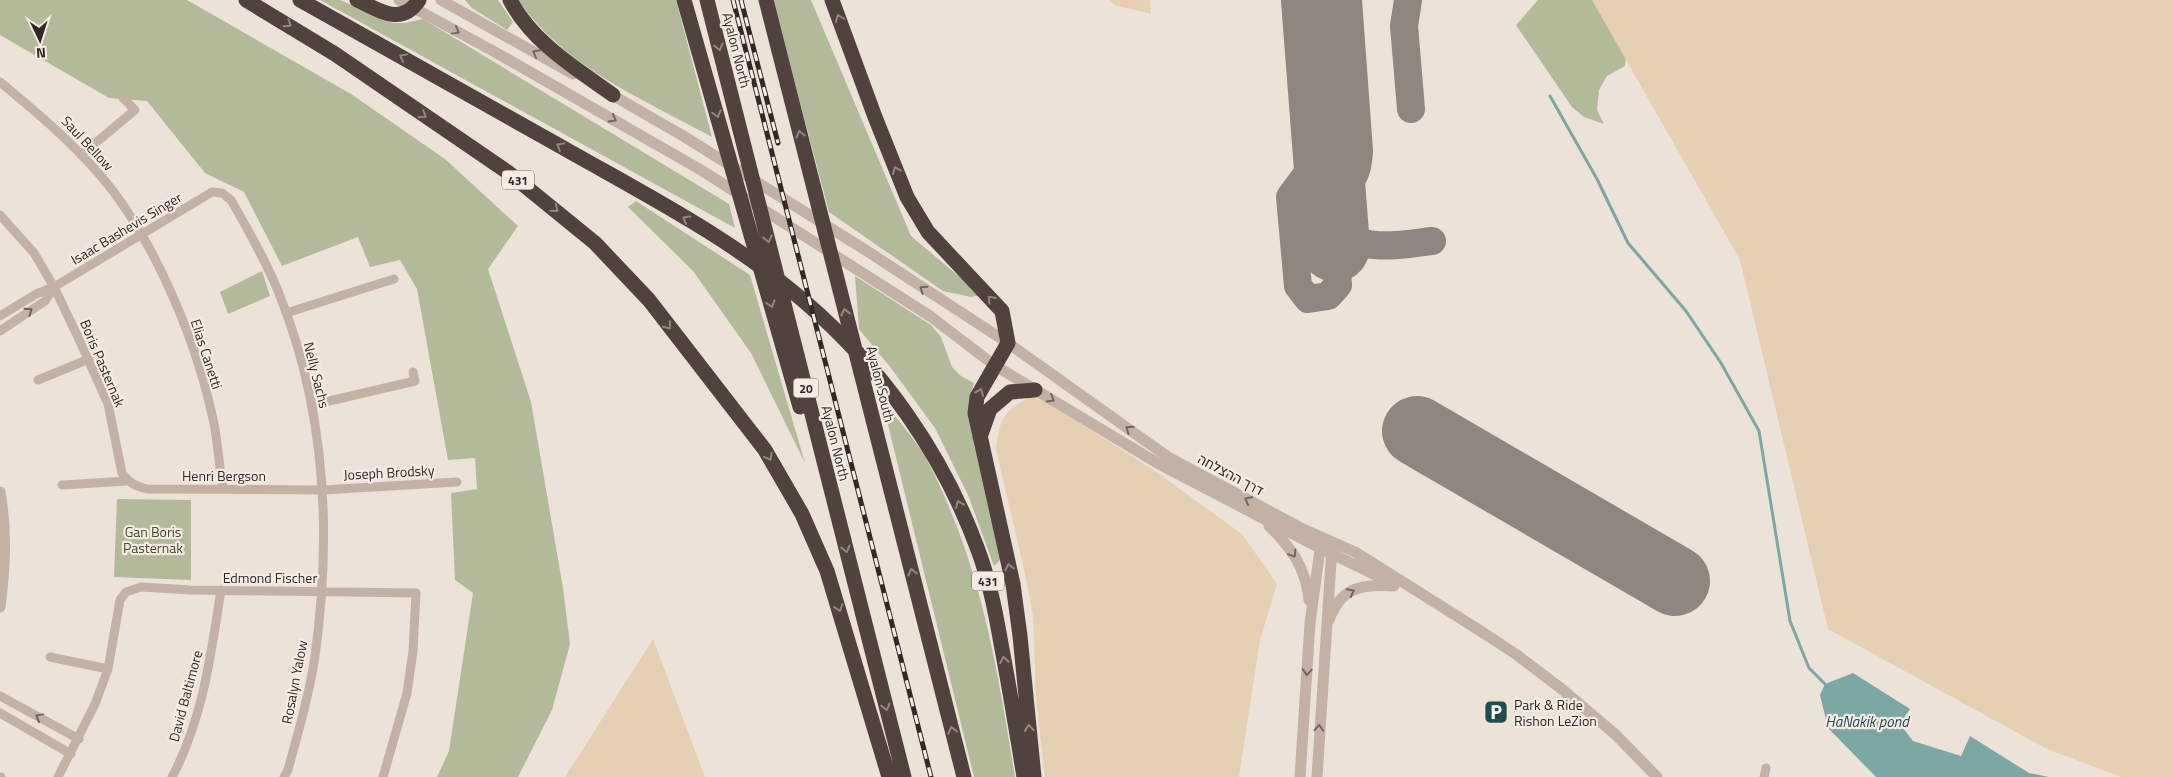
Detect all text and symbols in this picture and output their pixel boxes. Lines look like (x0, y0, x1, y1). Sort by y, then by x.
street label: Ayalon North (717, 10, 757, 90)
one-way arrow (835, 14, 845, 22)
north arrow (15, 15, 65, 65)
one-way arrow (283, 18, 292, 28)
one-way arrow (451, 25, 460, 35)
text: N (35, 43, 47, 64)
one-way arrow (714, 43, 724, 51)
one-way arrow (532, 50, 541, 60)
one-way arrow (400, 54, 409, 64)
one-way arrow (417, 109, 427, 118)
one-way arrow (711, 110, 721, 118)
street label: Saul Bellow (57, 111, 119, 175)
one-way arrow (608, 113, 617, 123)
one-way arrow (795, 129, 806, 138)
one-way arrow (556, 143, 565, 153)
one-way arrow (891, 166, 902, 175)
road number: 431 (502, 170, 534, 190)
street label: Isaac Bashevis Singer (66, 186, 186, 270)
one-way arrow (549, 204, 558, 212)
one-way arrow (683, 216, 692, 225)
one-way arrow (762, 234, 773, 243)
one-way arrow (919, 286, 928, 295)
one-way arrow (988, 296, 997, 305)
one-way arrow (765, 300, 776, 309)
one-way arrow (24, 308, 33, 318)
one-way arrow (840, 308, 851, 317)
street label: Boris Pasternak (75, 316, 131, 410)
street label: Elias Canetti (186, 316, 228, 392)
one-way arrow (663, 320, 672, 329)
street label: Nelly Sachs (299, 340, 335, 410)
street label: Ayalon South (861, 344, 901, 424)
road number: 20 (794, 378, 818, 398)
one-way arrow (974, 388, 985, 397)
one-way arrow (1046, 393, 1055, 403)
street label: Ayalon North (816, 403, 856, 483)
one-way arrow (1125, 426, 1134, 435)
street label: דרך ההצלחה (1194, 448, 1268, 500)
one-way arrow (763, 452, 773, 461)
street label: Joseph Brodsky (343, 459, 435, 485)
street label: Henri Bergson (182, 465, 266, 486)
one-way arrow (1245, 496, 1254, 506)
one-way arrow (956, 501, 966, 510)
park label: Gan Boris Pasternak (123, 521, 183, 558)
one-way arrow (840, 544, 851, 553)
one-way arrow (1287, 548, 1296, 557)
one-way arrow (1004, 563, 1015, 572)
street label: Edmond Fischer (223, 567, 317, 588)
one-way arrow (907, 568, 918, 577)
road number: 431 (972, 572, 1004, 590)
one-way arrow (1345, 588, 1354, 598)
one-way arrow (833, 603, 843, 612)
street label: Rosalyn Yalow (276, 638, 312, 726)
street label: David Baltimore (163, 648, 207, 744)
one-way arrow (1000, 655, 1010, 664)
one-way arrow (1301, 668, 1312, 676)
place label: Park & Ride Rishon LeZion (1514, 694, 1597, 731)
parking icon: Park & Ride Rishon LeZion (1483, 699, 1509, 725)
one-way arrow (880, 702, 891, 711)
water label: HaNakik pond (1825, 710, 1910, 733)
one-way arrow (36, 713, 45, 723)
one-way arrow (1024, 724, 1035, 732)
one-way arrow (1314, 724, 1325, 732)
one-way arrow (947, 725, 958, 734)

